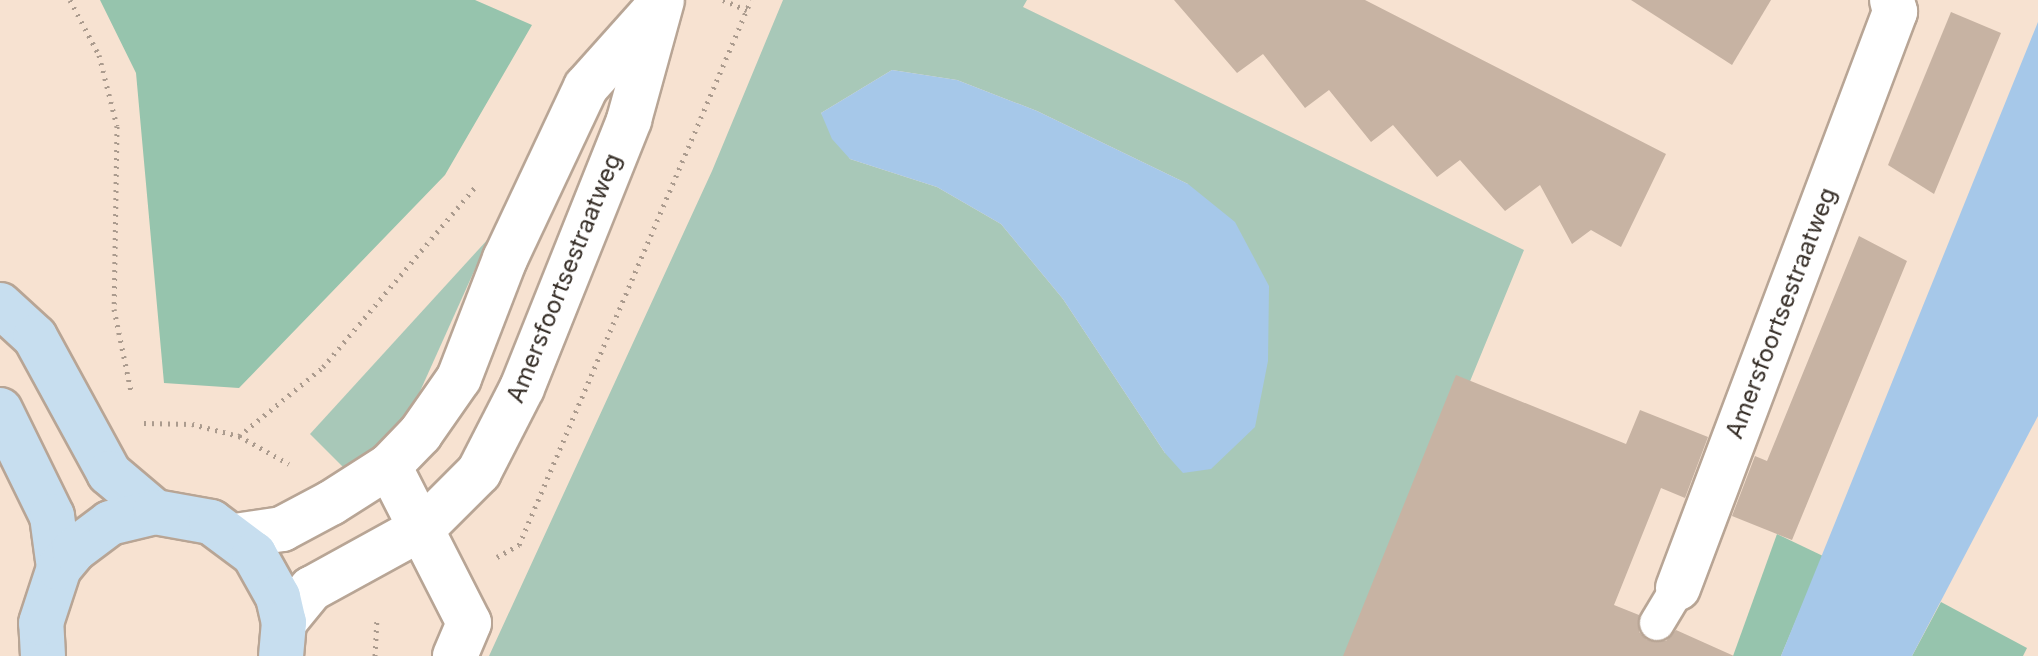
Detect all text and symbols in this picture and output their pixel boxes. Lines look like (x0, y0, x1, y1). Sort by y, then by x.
street label: Amersfoortsestraatweg (501, 149, 627, 407)
street label: Amersfoortsestraatweg (1720, 183, 1842, 443)

